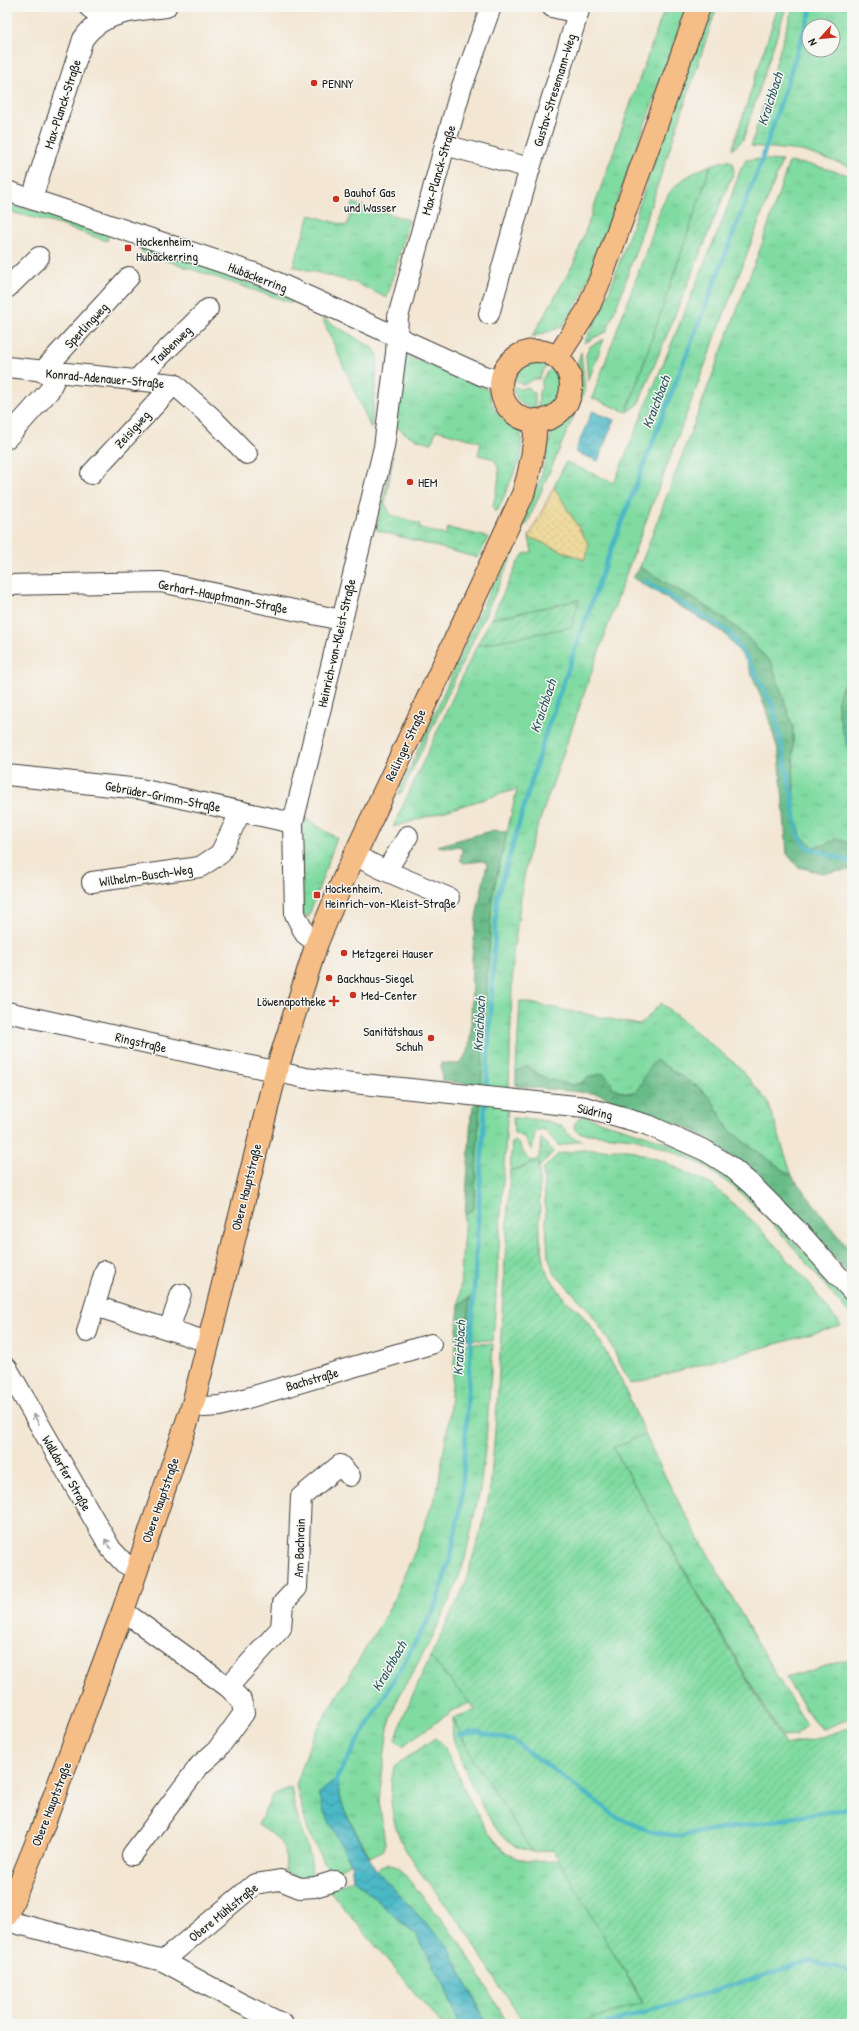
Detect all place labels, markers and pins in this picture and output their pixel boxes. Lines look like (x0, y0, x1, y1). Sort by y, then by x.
place label: PENNY (322, 74, 354, 92)
marker: PENNY (309, 78, 319, 88)
place label: Bauhof Gas und Wasser (344, 183, 396, 216)
marker: Bauhof Gas und Wasser (331, 194, 341, 204)
place label: Hockenheim, Hubäckerring (136, 232, 198, 265)
marker: Hockenheim, Hubäckerring (123, 243, 133, 253)
place label: HEM (418, 473, 438, 491)
marker: HEM (405, 477, 415, 487)
place label: Hockenheim, Heinrich-von-Kleist-Straße (325, 879, 456, 912)
marker: Hockenheim, Heinrich-von-Kleist-Straße (312, 890, 322, 900)
place label: Metzgerei Hauser (352, 944, 434, 962)
marker: Metzgerei Hauser (339, 948, 349, 958)
place label: Backhaus-Siegel (337, 969, 414, 987)
marker: Backhaus-Siegel (324, 973, 334, 983)
place label: Med-Center (361, 986, 417, 1004)
marker: Med-Center (348, 990, 358, 1000)
place label: Löwenapotheke (257, 992, 326, 1010)
marker: Löwenapotheke (329, 996, 339, 1006)
place label: Sanitätshaus Schuh (363, 1022, 424, 1055)
marker: Sanitätshaus Schuh (426, 1033, 436, 1043)

